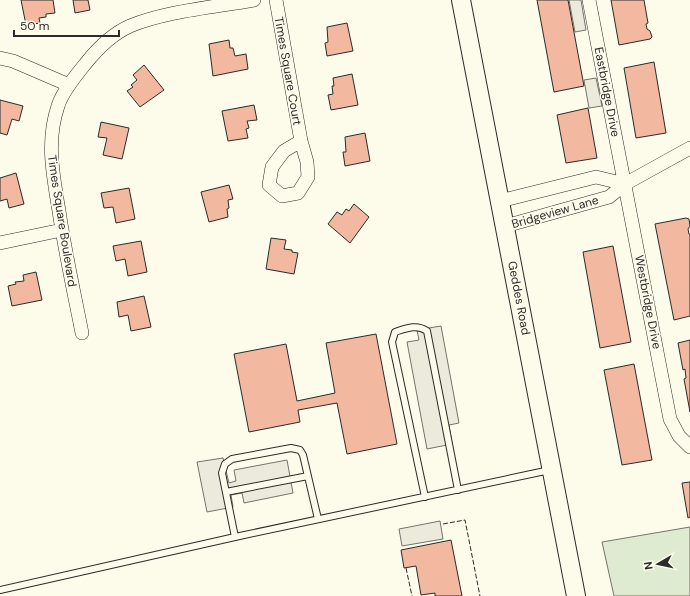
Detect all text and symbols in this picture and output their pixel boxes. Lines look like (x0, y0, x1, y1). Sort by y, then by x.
scale bar (14, 12, 119, 38)
street label: Times Square Court (271, 15, 305, 127)
text: 50 m (20, 18, 49, 34)
street label: Eastbridge Drive (590, 46, 624, 138)
street label: Times Square Boulevard (44, 154, 80, 288)
street label: Bridgeview Lane (510, 192, 601, 232)
street label: Westbridge Drive (631, 254, 665, 351)
street label: Geddes Road (504, 260, 534, 336)
north arrow (638, 544, 678, 584)
text: N (641, 561, 656, 571)

